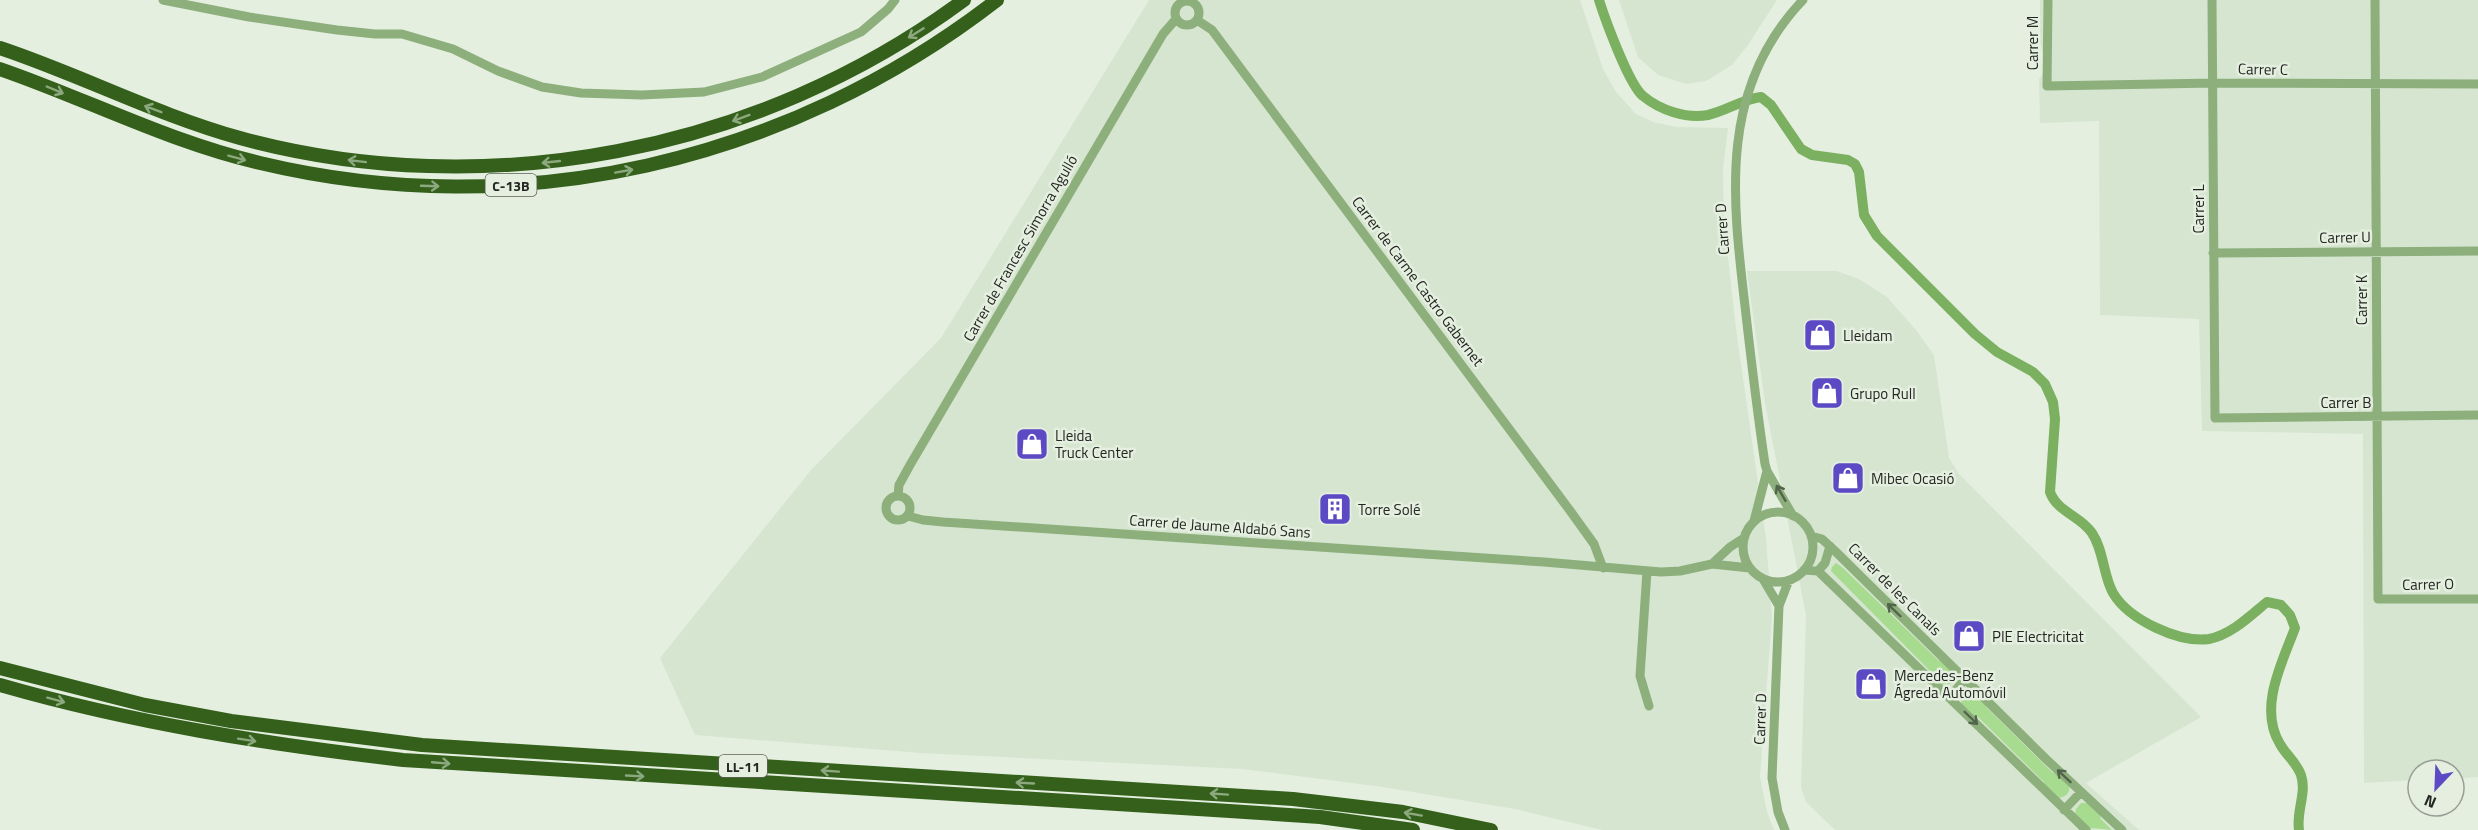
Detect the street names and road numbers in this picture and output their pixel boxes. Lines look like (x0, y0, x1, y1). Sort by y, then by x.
street label: Carrer M (2021, 16, 2044, 70)
street label: Carrer C (2238, 57, 2288, 81)
street label: Carrer de Francesc Simorra Agulló (957, 150, 1083, 346)
road number: C-13B (486, 174, 536, 196)
street label: Carrer L (2187, 184, 2210, 234)
street label: Carrer de Carme Castro Gabernet (1346, 191, 1490, 371)
street label: Carrer D (1709, 202, 1735, 256)
street label: Carrer U (2319, 225, 2371, 249)
street label: Carrer K (2350, 274, 2373, 325)
street label: Carrer B (2320, 391, 2372, 414)
street label: Carrer de Jaume Aldabó Sans (1129, 508, 1311, 544)
street label: Carrer de les Canals (1843, 537, 1947, 641)
street label: Carrer O (2402, 572, 2454, 596)
street label: Carrer D (1748, 693, 1772, 745)
road number: LL-11 (719, 755, 767, 777)

